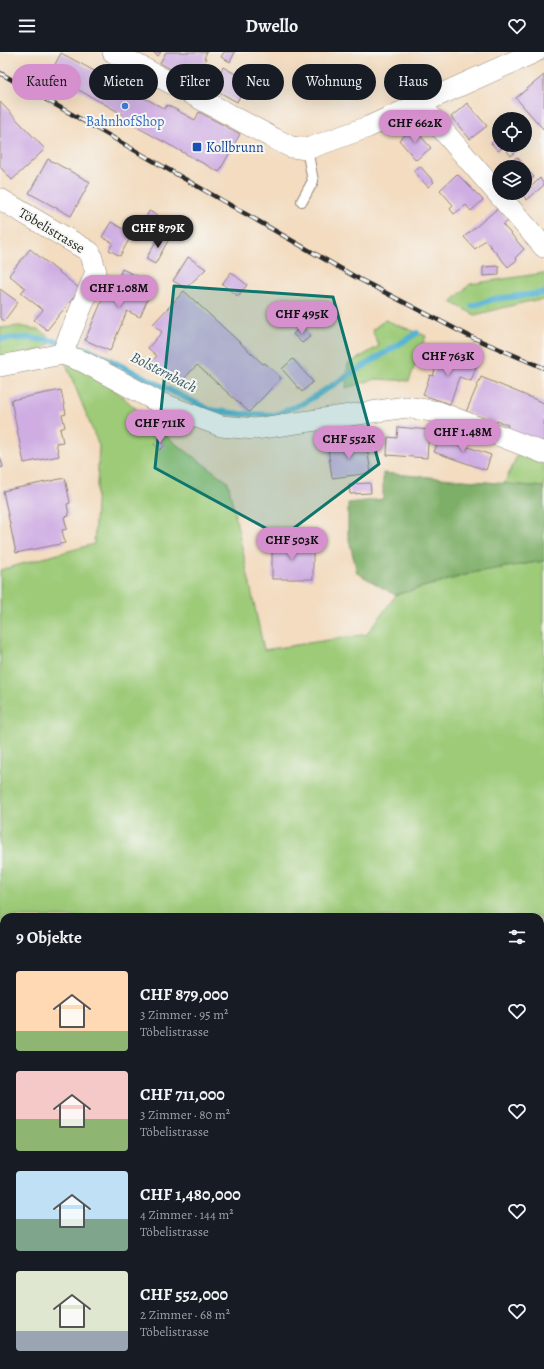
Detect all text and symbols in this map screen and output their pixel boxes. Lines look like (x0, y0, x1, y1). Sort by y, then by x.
text: Dwello (246, 14, 298, 38)
icon: menu (16, 15, 38, 37)
icon: heart (506, 15, 528, 37)
chip: Kaufen (12, 64, 81, 100)
chip: Mieten (89, 64, 158, 100)
chip: Filter (166, 64, 224, 100)
chip: Neu (232, 64, 284, 100)
chip: Wohnung (292, 64, 376, 100)
chip: Haus (384, 64, 442, 100)
marker: BahnhofShop (120, 101, 130, 111)
pin: CHF 662K (374, 110, 456, 144)
place label: BahnhofShop (86, 112, 164, 131)
map controls (492, 112, 532, 200)
button: locate (492, 112, 532, 152)
text: CHF 662K (388, 114, 442, 131)
place label: Kollbrunn (206, 138, 264, 157)
marker: Kollbrunn (191, 141, 203, 153)
button: layers (492, 160, 532, 200)
street label: Töbelistrasse (15, 203, 88, 258)
pin: CHF 879K (117, 215, 199, 249)
text: CHF 879K (131, 219, 185, 236)
pin: CHF 1.08M (73, 275, 165, 309)
text: CHF 1.08M (90, 279, 148, 296)
pin: CHF 495K (261, 301, 343, 335)
text: CHF 495K (275, 305, 329, 322)
pin: CHF 763K (407, 343, 489, 377)
water label: Bolsternbach (128, 347, 200, 397)
text: CHF 763K (422, 347, 474, 364)
pin: CHF 711K (119, 410, 201, 444)
text: CHF 711K (135, 414, 185, 431)
pin: CHF 1.48M (417, 419, 509, 453)
text: CHF 1.48M (434, 423, 492, 440)
pin: CHF 552K (308, 426, 390, 460)
text: CHF 552K (323, 430, 375, 447)
pin: CHF 503K (251, 527, 333, 561)
text: CHF 503K (265, 531, 319, 548)
text: 9 Objekte (16, 926, 82, 949)
icon: filters (506, 926, 528, 948)
text: CHF 879,000 (140, 983, 229, 1006)
icon: home (48, 987, 96, 1035)
icon: heart (506, 1000, 528, 1022)
text: 3 Zimmer · 95 m² (140, 1006, 228, 1023)
text: Töbelistrasse (140, 1023, 209, 1040)
text: CHF 711,000 (140, 1083, 225, 1106)
icon: home (48, 1087, 96, 1135)
icon: heart (506, 1100, 528, 1122)
text: 3 Zimmer · 80 m² (140, 1106, 230, 1123)
text: Töbelistrasse (140, 1123, 209, 1140)
text: CHF 1,480,000 (140, 1183, 241, 1206)
icon: home (48, 1187, 96, 1235)
icon: heart (506, 1200, 528, 1222)
text: 4 Zimmer · 144 m² (140, 1206, 234, 1223)
text: Töbelistrasse (140, 1223, 209, 1240)
text: CHF 552,000 (140, 1283, 228, 1306)
icon: home (48, 1287, 96, 1335)
icon: heart (506, 1300, 528, 1322)
text: 2 Zimmer · 68 m² (140, 1306, 230, 1323)
text: Töbelistrasse (140, 1323, 209, 1340)

